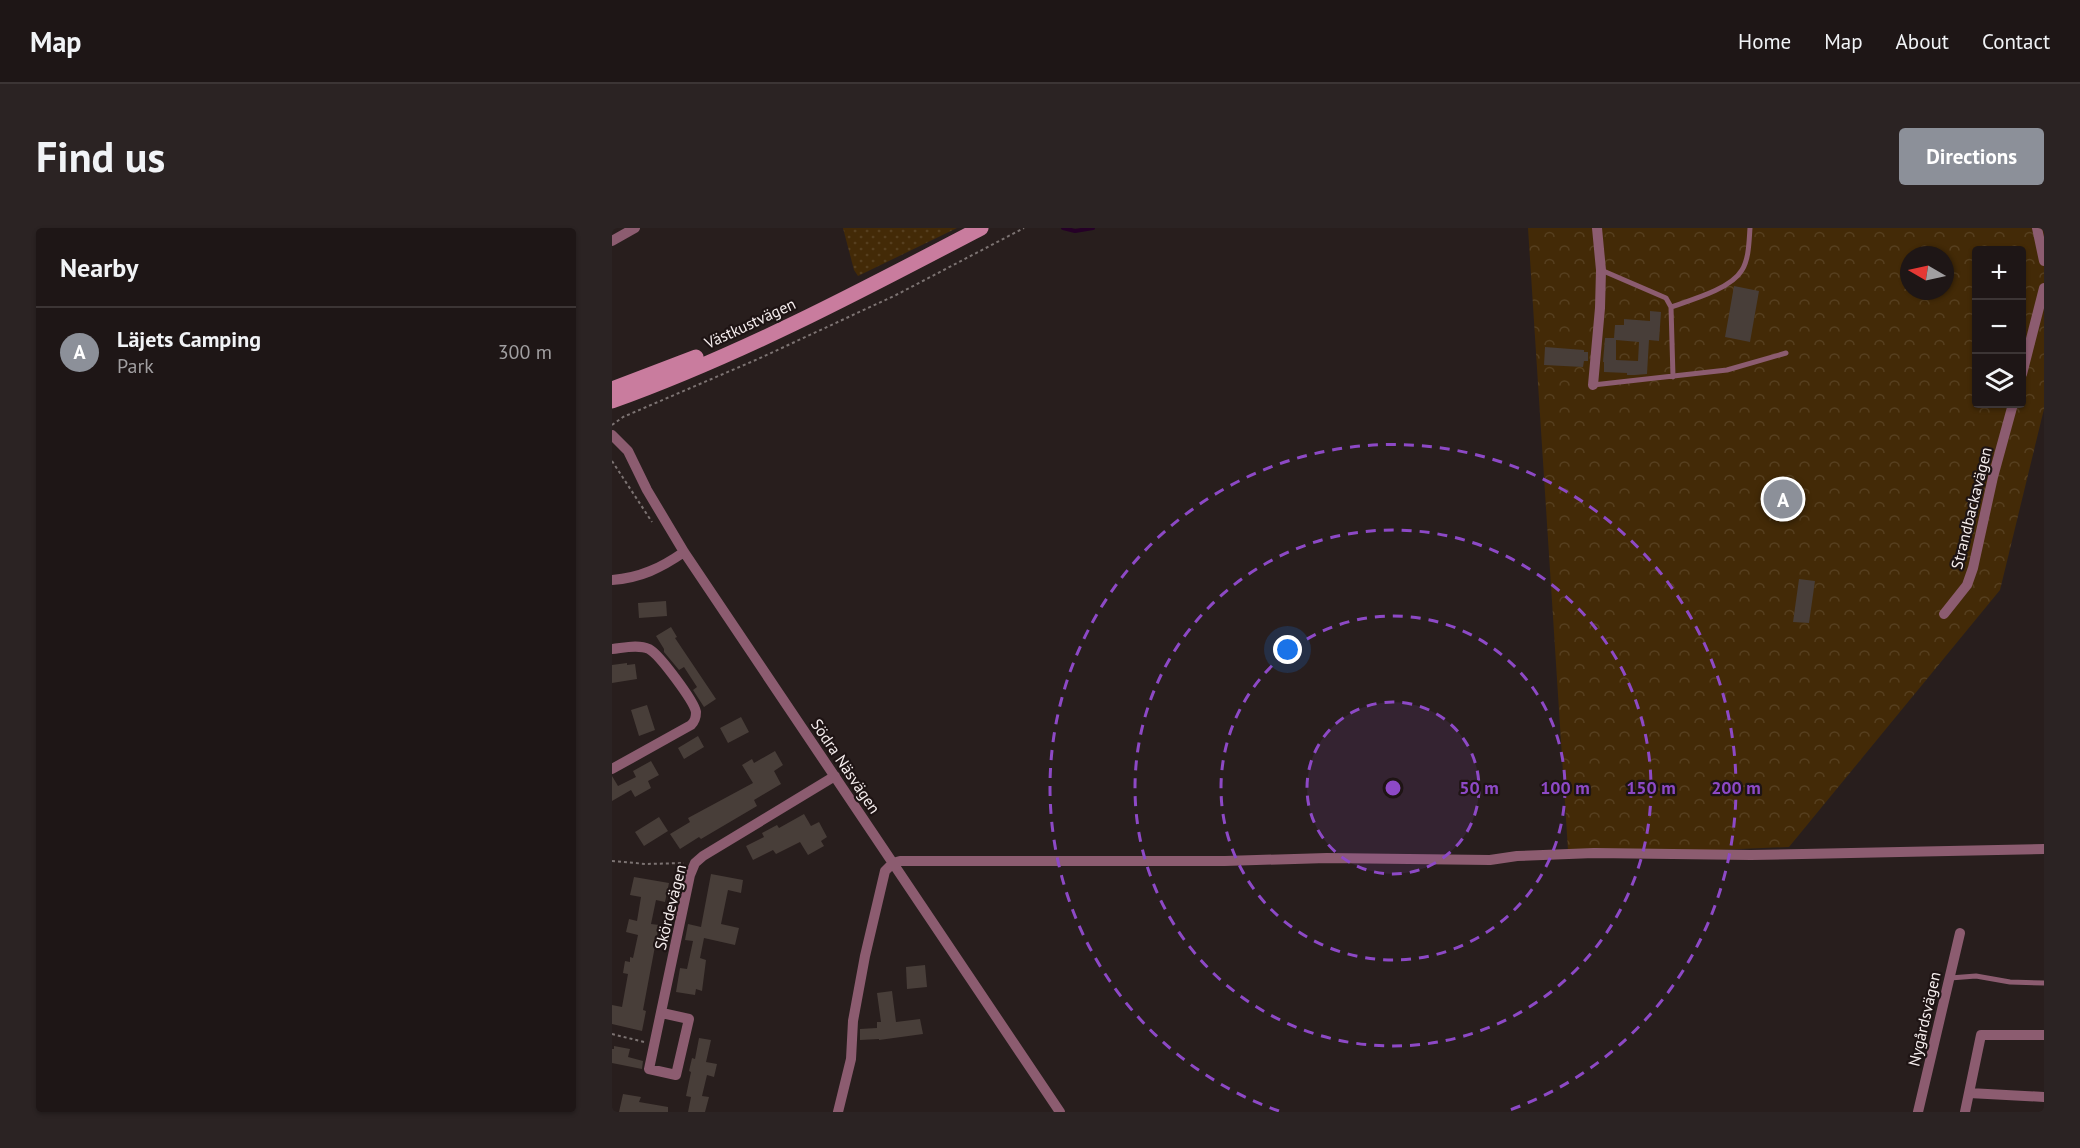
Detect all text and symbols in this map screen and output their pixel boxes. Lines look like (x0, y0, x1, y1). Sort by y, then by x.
text: Map (30, 23, 81, 60)
text: Home (1738, 28, 1791, 55)
text: Map (1824, 28, 1863, 55)
text: About (1896, 28, 1949, 55)
text: Contact (1982, 28, 2050, 55)
button: Directions (1899, 128, 2044, 185)
text: Find us (36, 129, 165, 184)
north arrow (1900, 246, 1954, 300)
map controls (1972, 246, 2026, 408)
button: + (1972, 246, 2026, 300)
text: Nearby (60, 251, 138, 284)
street label: Västkustvägen (700, 293, 799, 353)
button: − (1972, 300, 2026, 354)
text: Läjets Camping (117, 325, 261, 353)
text: A (73, 339, 86, 365)
text: 300 m (498, 339, 552, 365)
text: Park (117, 353, 154, 379)
button: layers (1972, 354, 2026, 408)
street label: Strandbackavägen (1946, 445, 1996, 571)
pin: A (1764, 476, 1802, 522)
your location (1273, 635, 1302, 664)
street label: Södra Näsvägen (807, 715, 885, 817)
text: 50 m (1459, 776, 1499, 799)
text: 100 m (1540, 776, 1590, 799)
text: 150 m (1626, 776, 1676, 799)
text: 200 m (1711, 776, 1761, 799)
centre of rings (1383, 778, 1403, 798)
street label: Skördevägen (650, 862, 690, 952)
street label: Nygårdsvägen (1903, 970, 1945, 1068)

